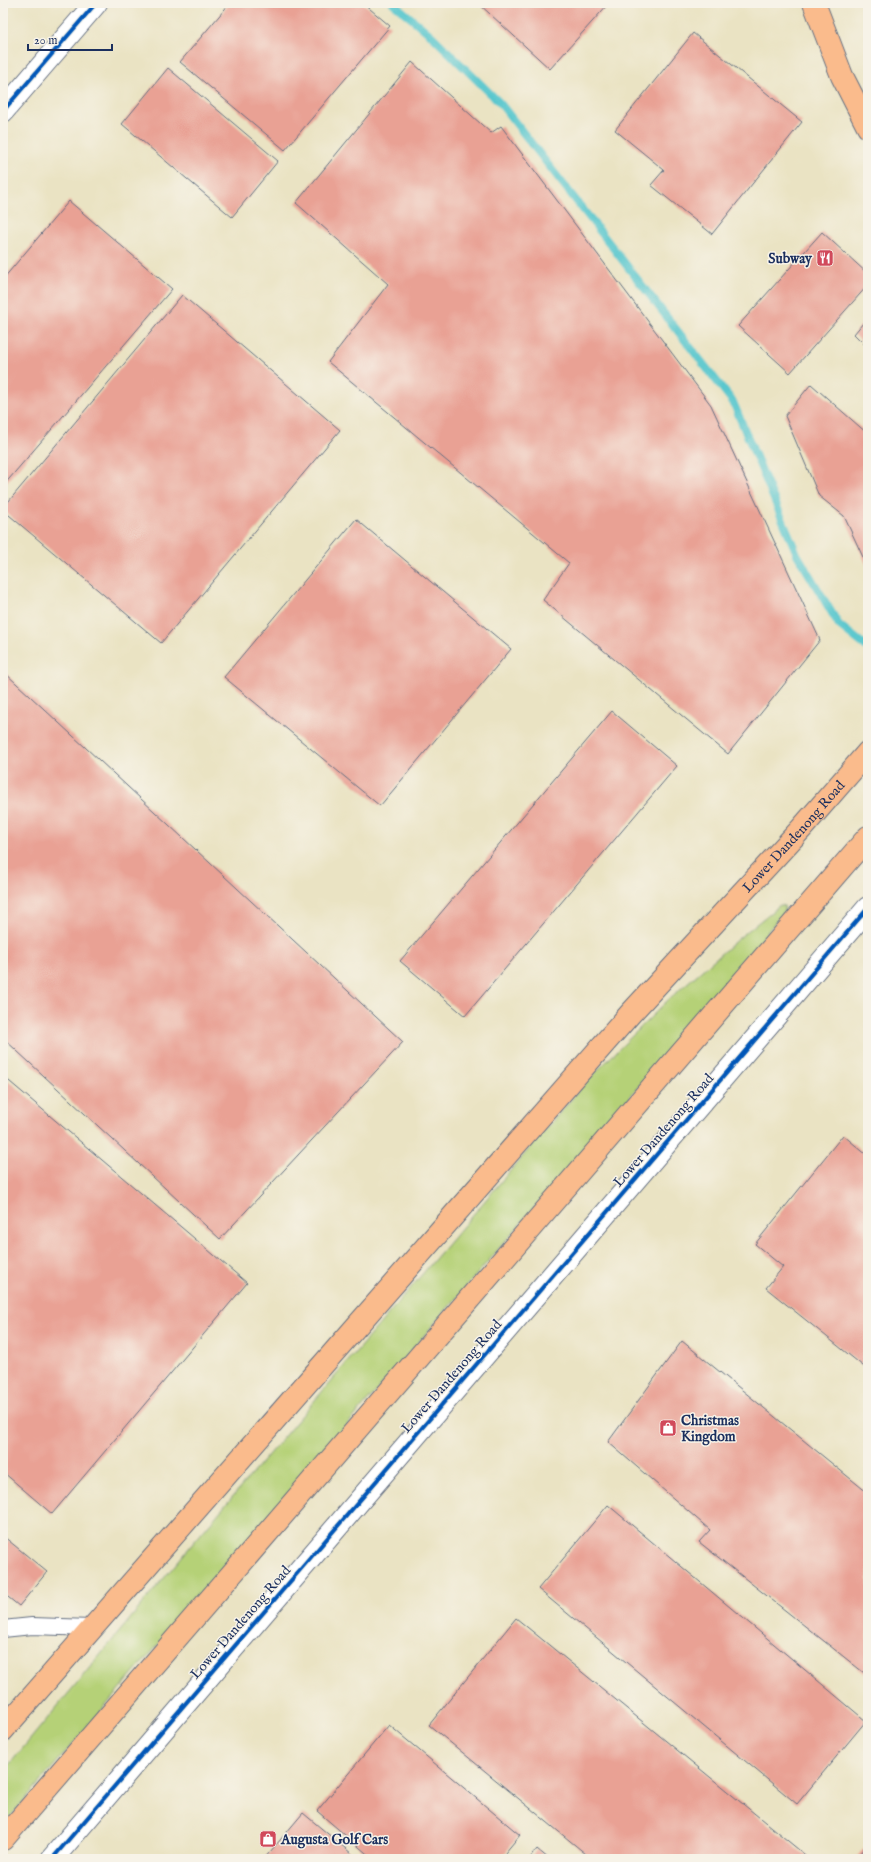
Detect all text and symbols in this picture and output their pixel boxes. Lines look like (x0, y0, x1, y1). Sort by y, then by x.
scale bar (28, 26, 112, 52)
text: 20 m (34, 33, 57, 48)
restaurant icon: Subway (815, 248, 835, 268)
place label: Subway (768, 250, 813, 268)
street label: Lower Dandenong Road (739, 777, 849, 897)
street label: Lower Dandenong Road (610, 1070, 718, 1191)
street label: Lower Dandenong Road (398, 1316, 506, 1437)
place label: Christmas Kingdom (681, 1412, 739, 1446)
shop icon: Christmas Kingdom (658, 1418, 678, 1438)
street label: Lower Dandenong Road (187, 1562, 295, 1683)
shop icon: Augusta Golf Cars (258, 1829, 278, 1849)
place label: Augusta Golf Cars (280, 1831, 388, 1849)

